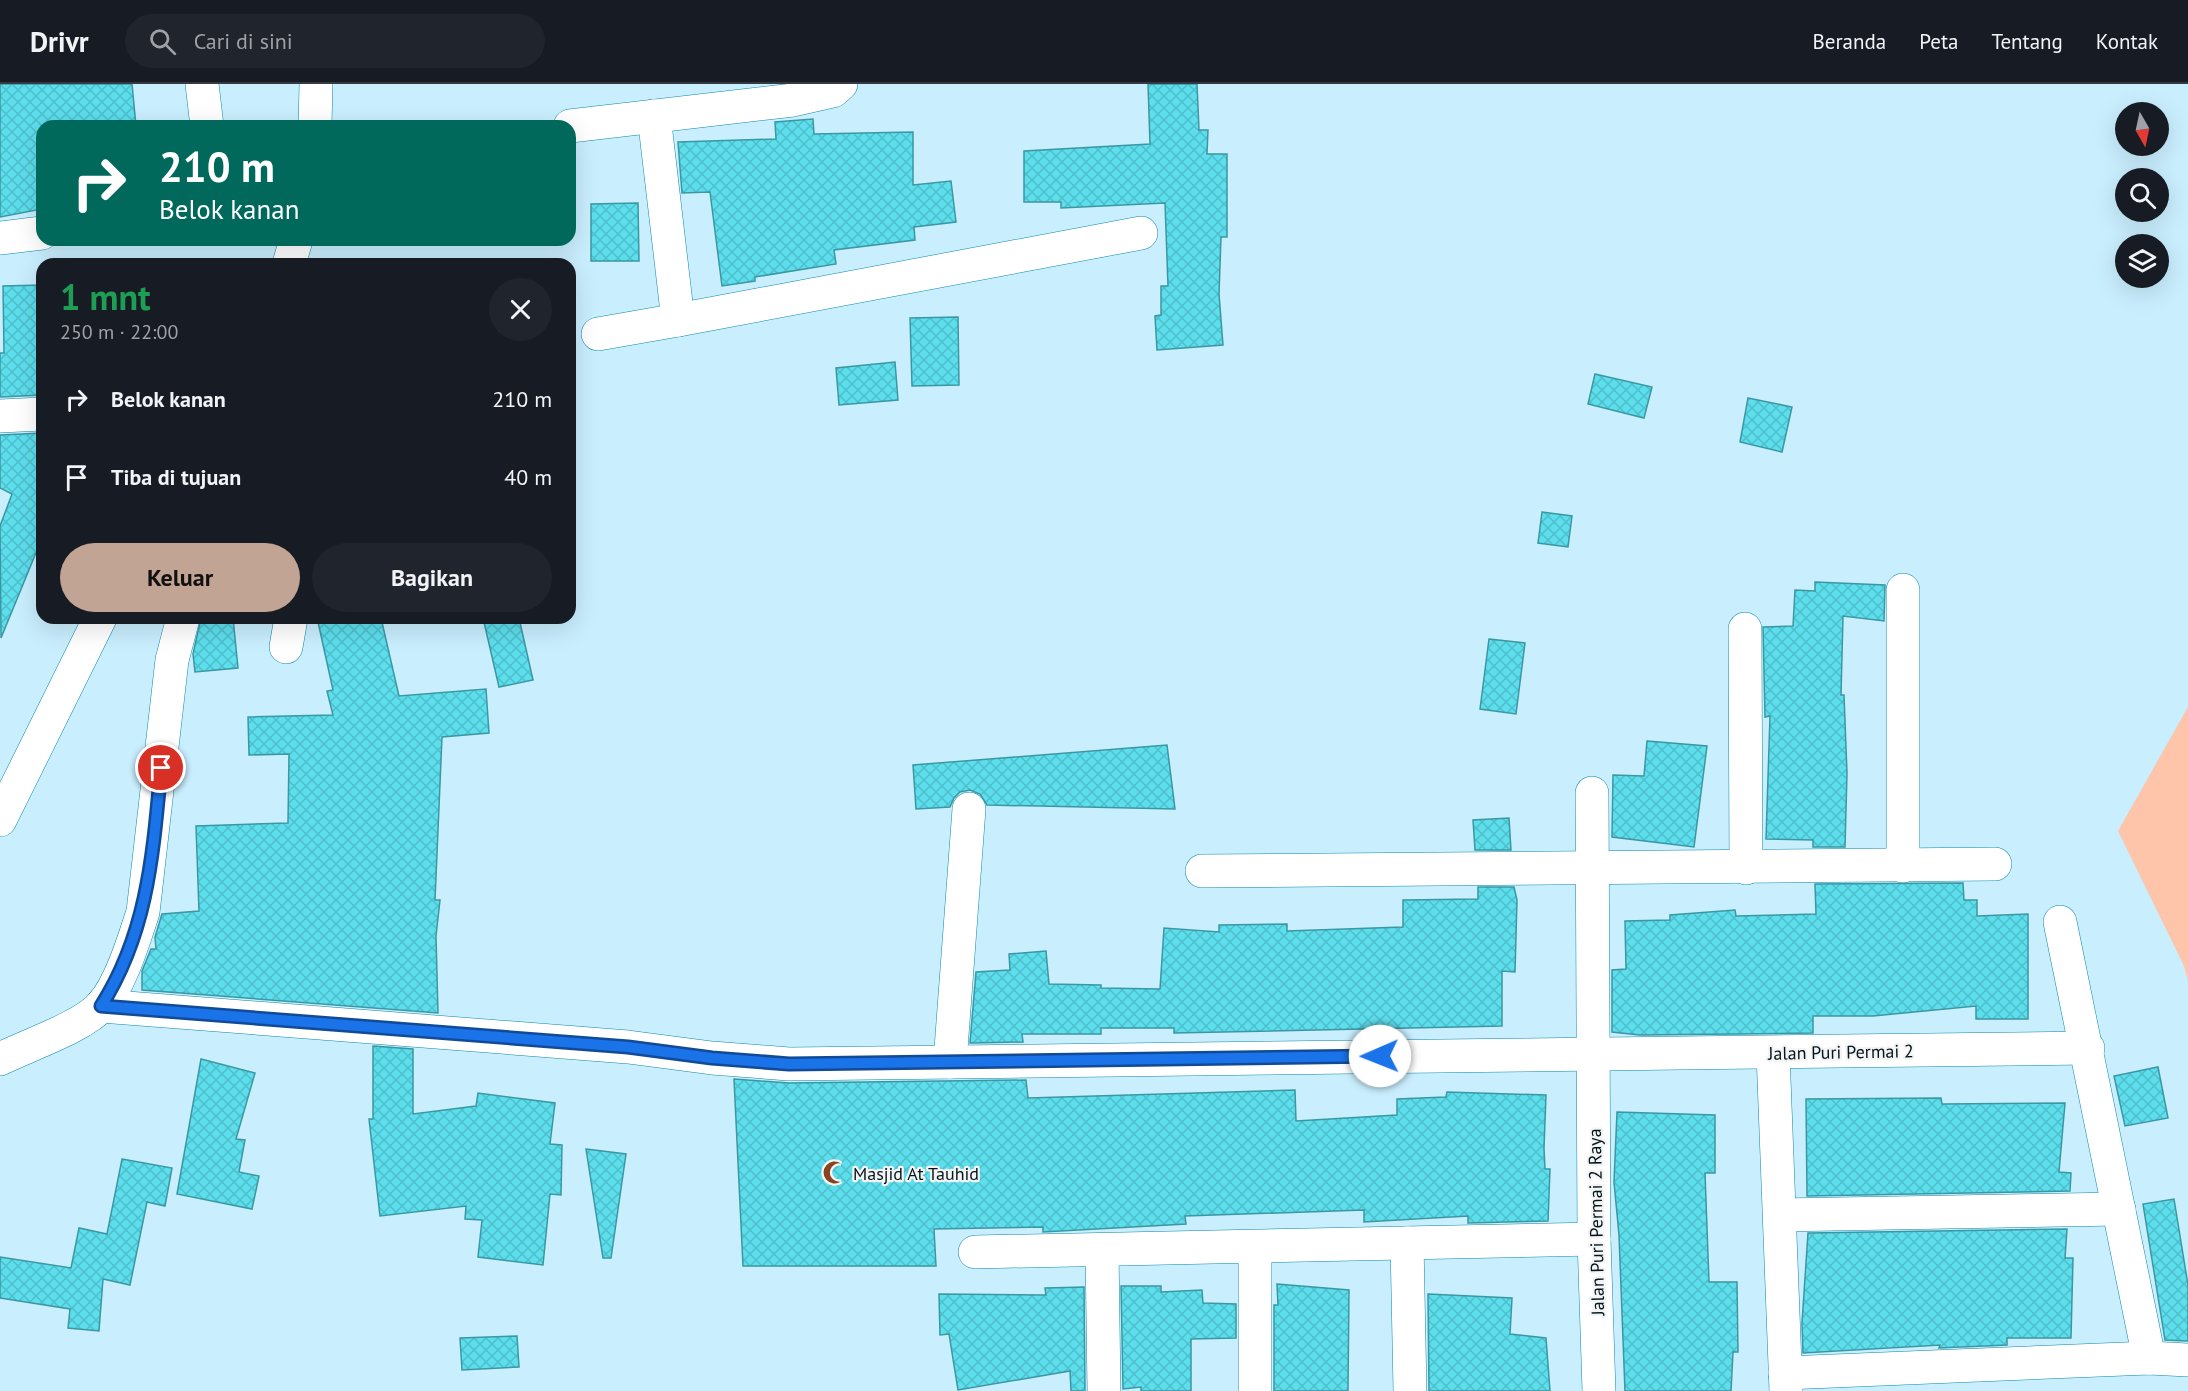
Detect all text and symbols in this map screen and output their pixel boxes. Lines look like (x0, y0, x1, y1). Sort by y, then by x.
search box (125, 14, 545, 68)
text: Drivr (30, 23, 89, 60)
icon: search (146, 25, 179, 58)
text: Cari di sini (194, 27, 293, 55)
text: Beranda (1813, 28, 1886, 55)
text: Peta (1919, 28, 1958, 55)
text: Tentang (1991, 28, 2063, 55)
text: Kontak (2096, 28, 2158, 55)
north arrow (2115, 102, 2169, 156)
map controls (2115, 102, 2169, 288)
text: 210 m (159, 139, 275, 194)
icon: right (60, 144, 138, 222)
button: search (2115, 168, 2169, 222)
text: Belok kanan (159, 192, 299, 226)
button: layers (2115, 234, 2169, 288)
text: 1 mnt (60, 273, 151, 320)
button: close (489, 278, 552, 341)
text: 250 m · 22:00 (60, 319, 178, 345)
icon: right (60, 383, 93, 416)
text: Belok kanan (111, 385, 226, 413)
text: 210 m (492, 385, 552, 413)
icon: arrive (60, 461, 93, 494)
text: Tiba di tujuan (111, 463, 241, 491)
text: 40 m (504, 463, 552, 491)
button: Keluar (60, 543, 300, 612)
button: Bagikan (312, 543, 552, 612)
pin (135, 742, 186, 793)
icon: arrive (144, 751, 177, 784)
position arrow (1348, 1024, 1412, 1088)
street label: Jalan Puri Permai 2 (1767, 1039, 1914, 1065)
street label: Jalan Puri Permai 2 Raya (1583, 1128, 1609, 1317)
mosque icon: Masjid At Tauhid (822, 1160, 848, 1186)
place label: Masjid At Tauhid (853, 1162, 979, 1185)

